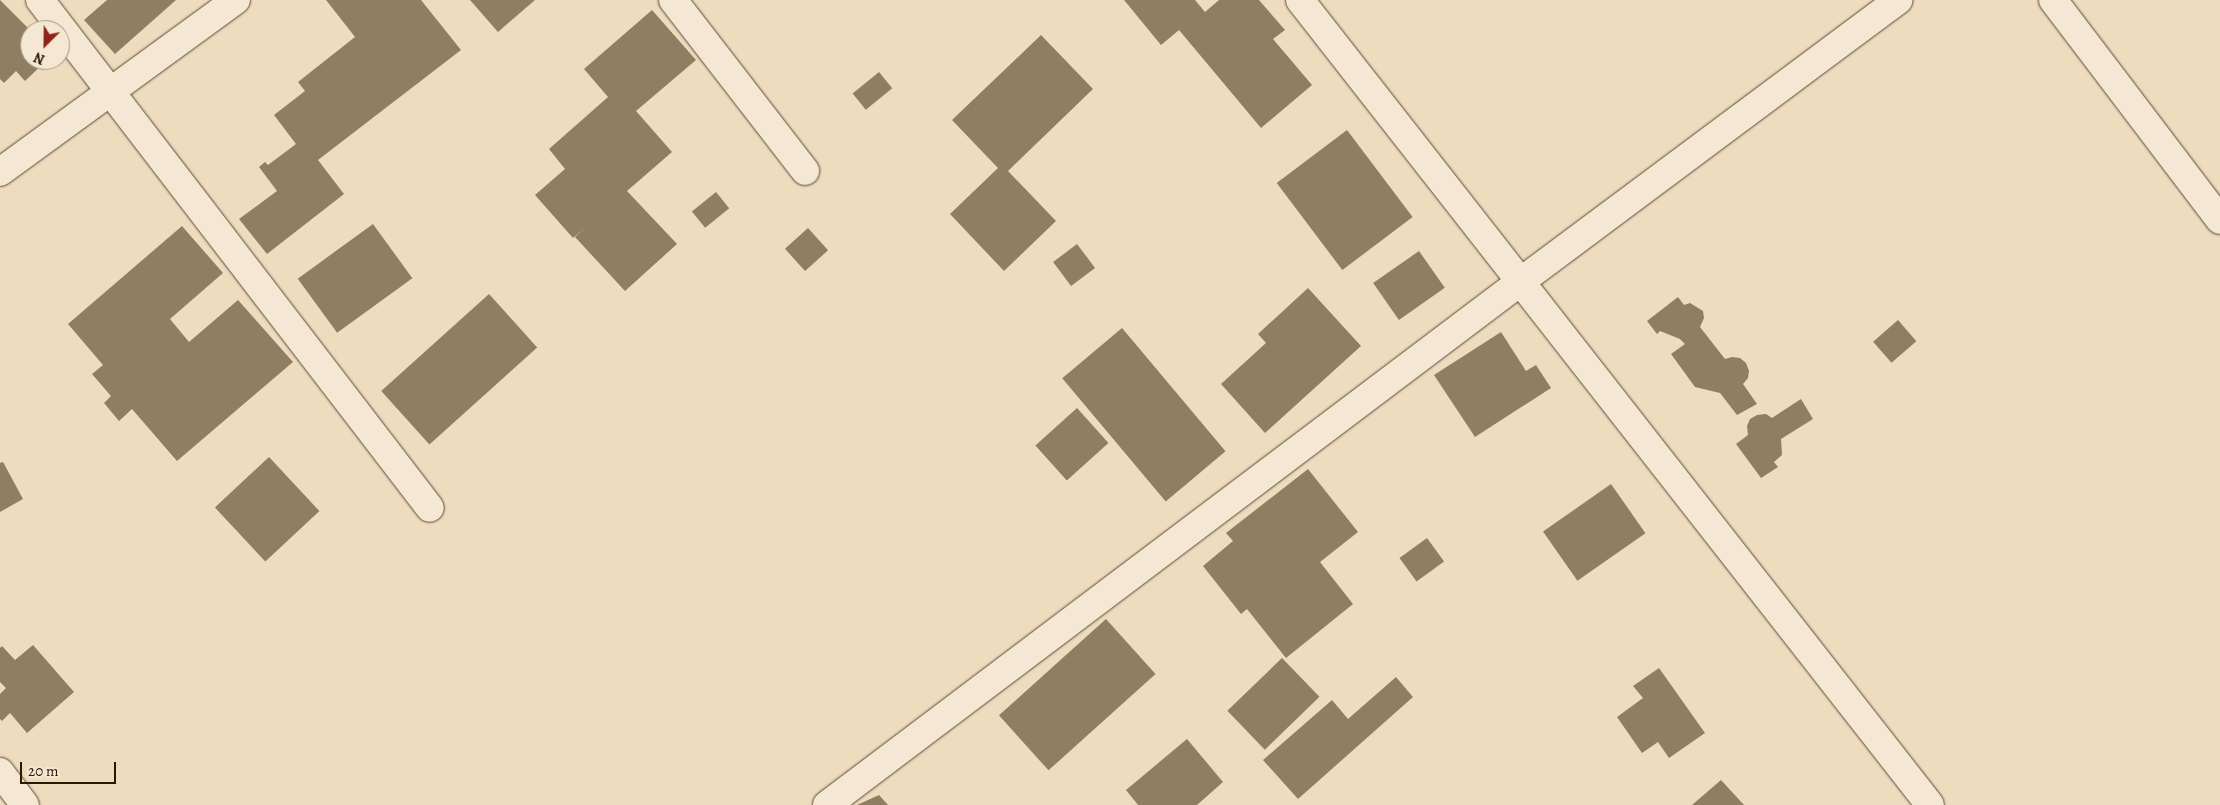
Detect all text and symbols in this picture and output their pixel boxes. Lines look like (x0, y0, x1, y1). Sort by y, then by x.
north arrow (20, 20, 70, 70)
text: N (31, 48, 48, 69)
scale bar (22, 752, 119, 784)
text: 20 m (28, 761, 59, 781)

